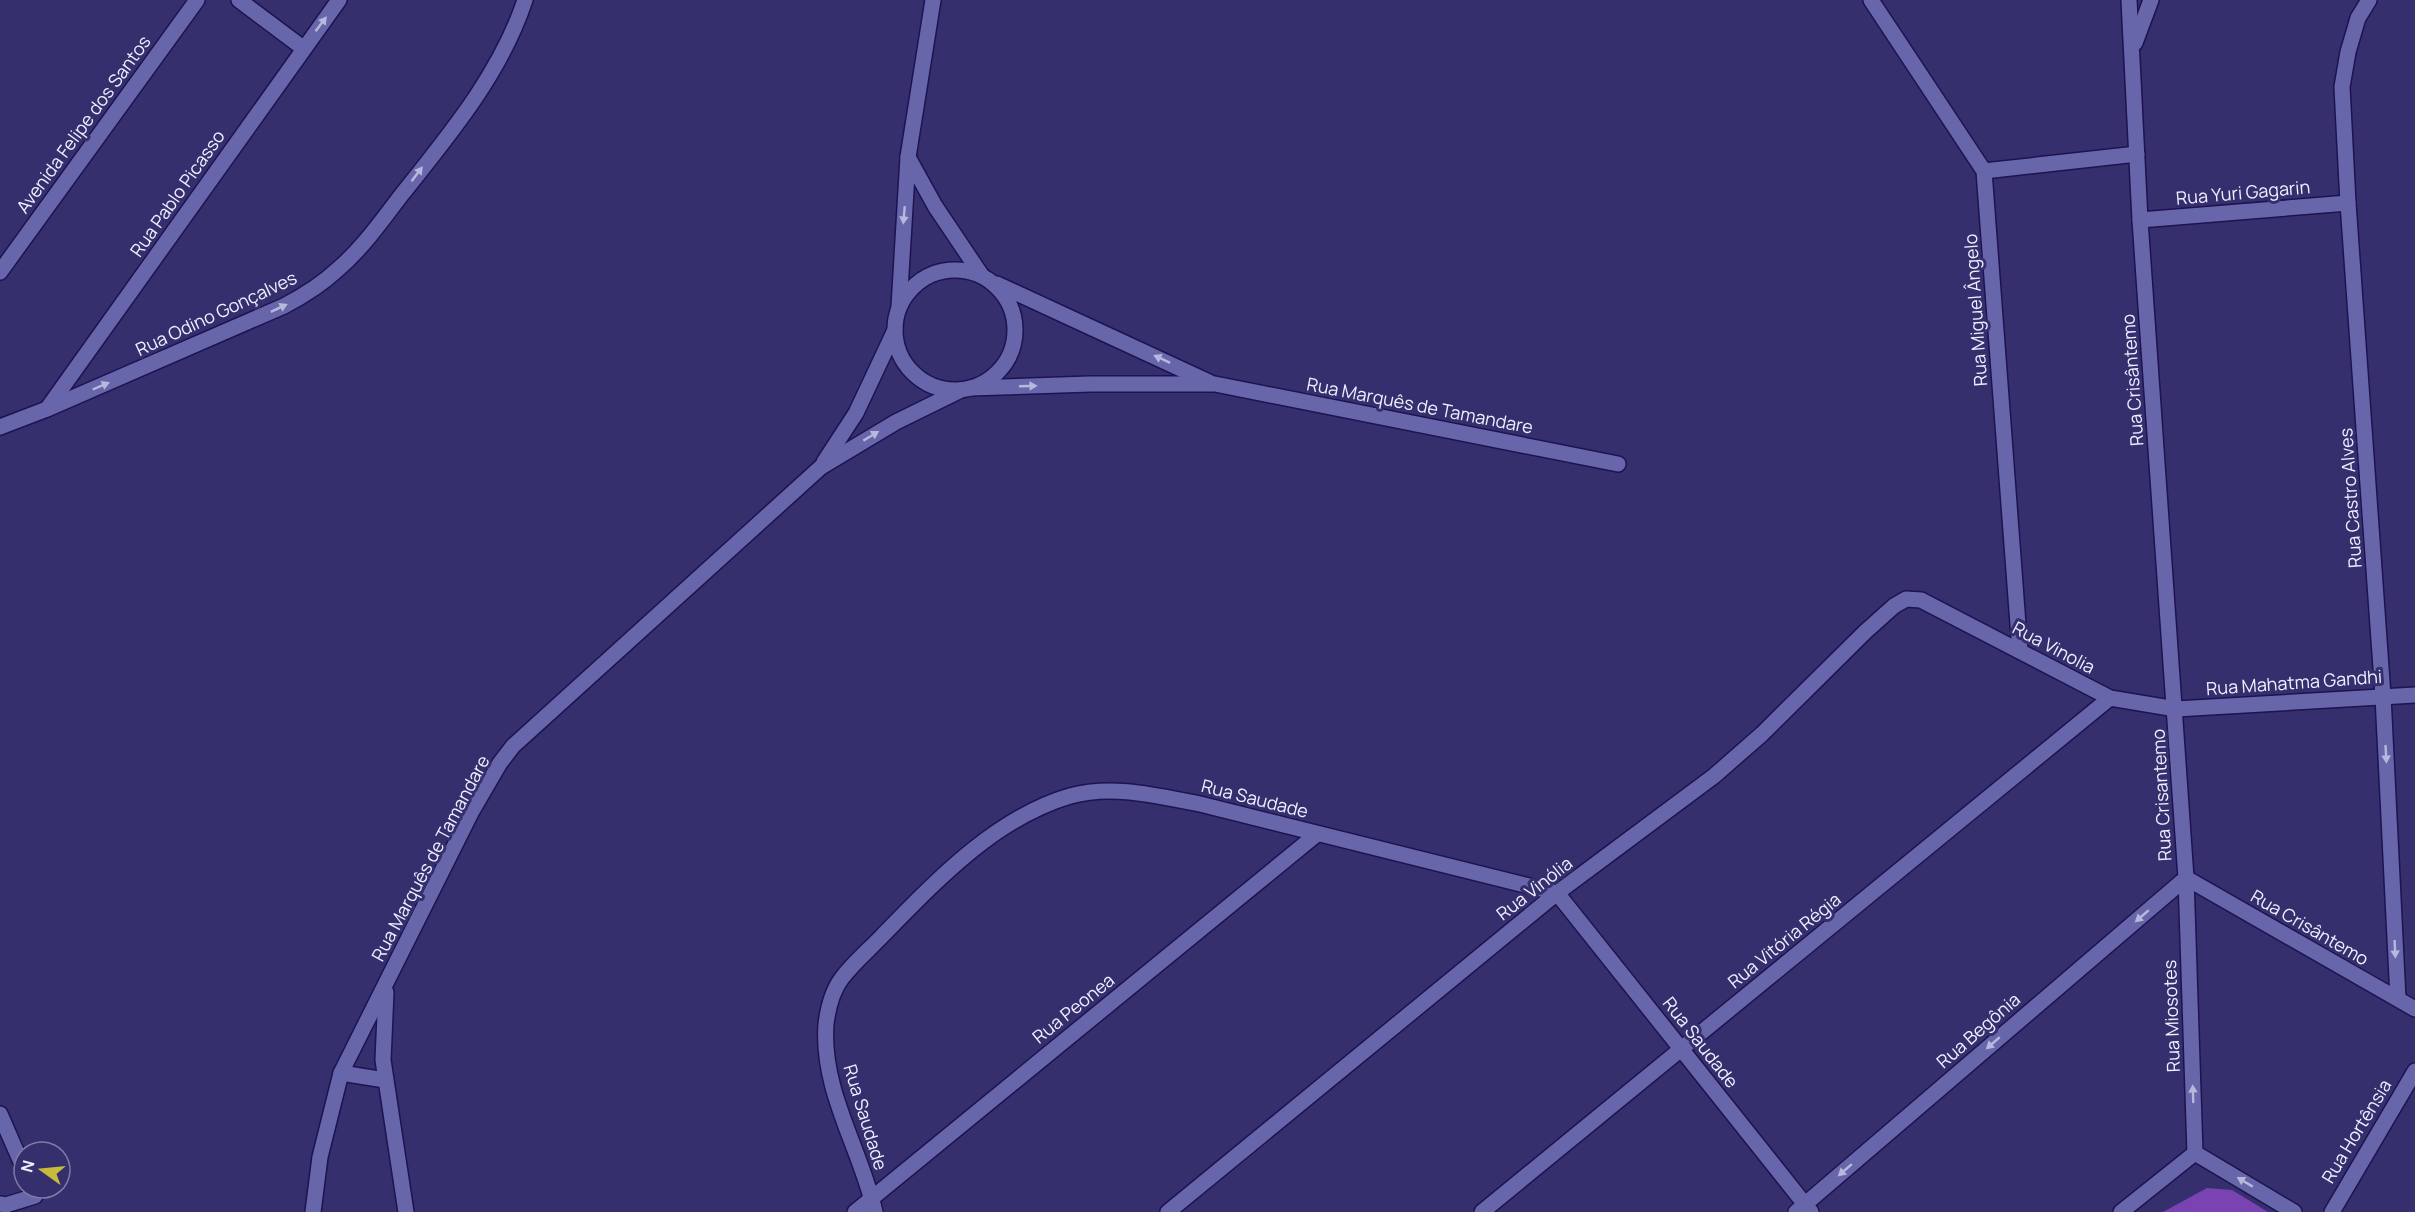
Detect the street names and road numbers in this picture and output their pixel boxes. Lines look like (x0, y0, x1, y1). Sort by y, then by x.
street label: Avenida Felipe dos Santos (10, 30, 156, 218)
street label: Rua Pablo Picasso (124, 125, 230, 261)
street label: Rua Yuri Gagarin (2175, 174, 2311, 210)
street label: Rua Miguel Ângelo (1958, 233, 1992, 387)
street label: Rua Odino Gonçalves (132, 265, 300, 361)
street label: Rua Crisântemo (2115, 313, 2149, 447)
street label: Rua Marquês de Tamandare (1305, 371, 1535, 439)
street label: Rua Castro Alves (2333, 427, 2367, 569)
street label: Rua Vinolia (2009, 615, 2099, 679)
street label: Rua Mahatma Gandhi (2205, 664, 2383, 700)
street label: Rua Crisantemo (2146, 728, 2176, 862)
street label: Rua Marquês de Tamandare (365, 751, 495, 965)
street label: Rua Saudade (1199, 773, 1311, 823)
street label: Rua Vinólia (1491, 851, 1577, 925)
street label: Rua Crisântemo (2247, 884, 2373, 970)
street label: Rua Vitória Régia (1722, 887, 1846, 993)
street label: Rua Miosotes (2157, 959, 2185, 1073)
street label: Rua Peonea (1027, 968, 1119, 1048)
street label: Rua Begônia (1931, 987, 2025, 1073)
street label: Rua Saudade (1658, 992, 1744, 1092)
street label: Rua Saudade (839, 1061, 893, 1173)
street label: Rua Hortênsia (2316, 1075, 2396, 1187)

